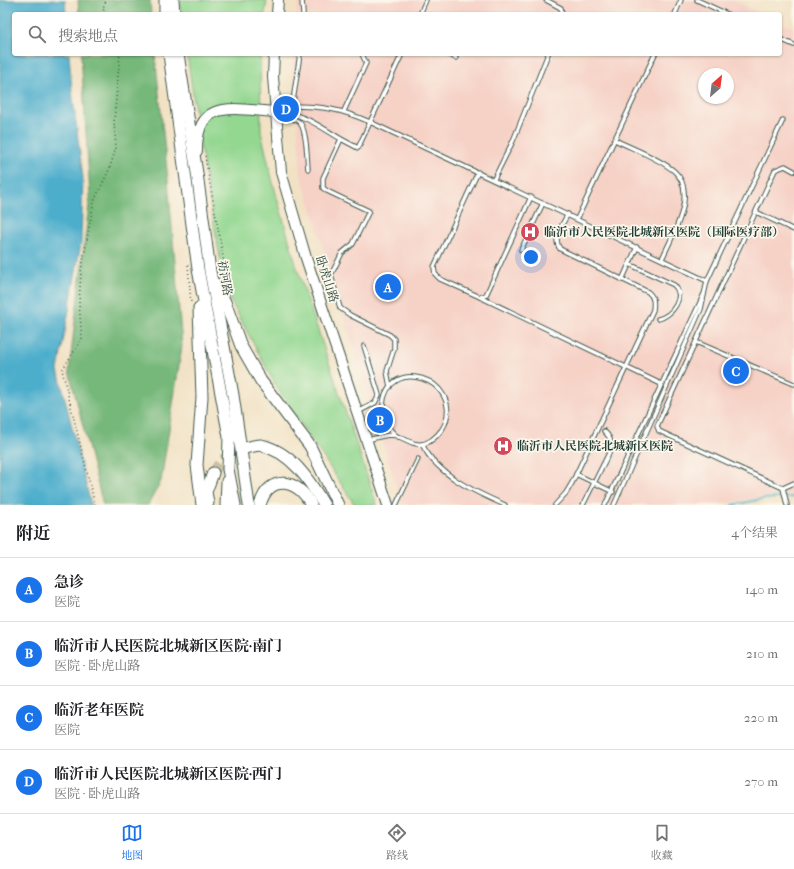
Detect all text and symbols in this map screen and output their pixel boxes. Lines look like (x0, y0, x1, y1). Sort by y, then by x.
search box (12, 12, 782, 56)
icon: search (26, 23, 48, 45)
text: 搜索地点 (58, 27, 118, 45)
north arrow (698, 68, 734, 104)
pin: D (273, 94, 299, 124)
hospital icon: 临沂市人民医院北城新区医院（国际医疗部） (519, 221, 541, 243)
place label: 临沂市人民医院北城新区医院（国际医疗部） (544, 225, 784, 239)
your location (521, 247, 541, 267)
street label: 卧虎山路 (313, 254, 341, 304)
street label: 祊河路 (215, 259, 235, 297)
pin: A (375, 272, 401, 302)
pin: C (723, 356, 749, 386)
pin: B (367, 405, 393, 435)
hospital icon: 临沂市人民医院北城新区医院 (492, 435, 514, 457)
place label: 临沂市人民医院北城新区医院 (517, 439, 673, 453)
text: 附近 (16, 523, 50, 543)
text: 4个结果 (731, 525, 778, 540)
text: 急诊 (54, 573, 84, 591)
text: A (25, 582, 33, 597)
text: 140 m (745, 582, 778, 597)
text: 医院 (54, 594, 80, 609)
text: 临沂市人民医院北城新区医院·南门 (54, 637, 282, 655)
text: B (25, 646, 33, 661)
text: 210 m (746, 646, 778, 661)
text: 医院 · 卧虎山路 (54, 658, 140, 673)
text: 临沂老年医院 (54, 701, 144, 719)
text: C (25, 710, 33, 725)
text: 220 m (744, 710, 778, 725)
text: 医院 (54, 722, 80, 737)
text: 临沂市人民医院北城新区医院·西门 (54, 765, 282, 783)
text: D (24, 774, 34, 789)
text: 270 m (744, 774, 778, 789)
text: 医院 · 卧虎山路 (54, 786, 140, 801)
tab: 地图 (121, 822, 143, 862)
tab: 路线 (386, 822, 408, 862)
tab: 收藏 (651, 822, 673, 862)

